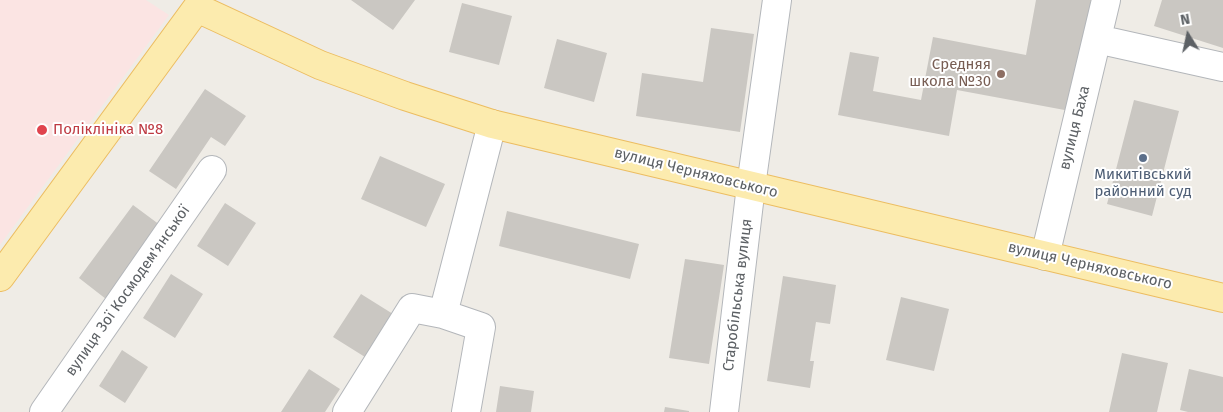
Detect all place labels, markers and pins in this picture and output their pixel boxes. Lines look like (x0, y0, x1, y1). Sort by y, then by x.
place label: Средняя школа №30 (909, 56, 991, 91)
marker: Средняя школа №30 (995, 68, 1007, 80)
place label: Поліклініка №8 (53, 121, 163, 139)
marker: Поліклініка №8 (35, 123, 49, 137)
marker: Микитівський районний суд (1137, 152, 1149, 164)
place label: Микитівський районний суд (1094, 166, 1192, 201)

